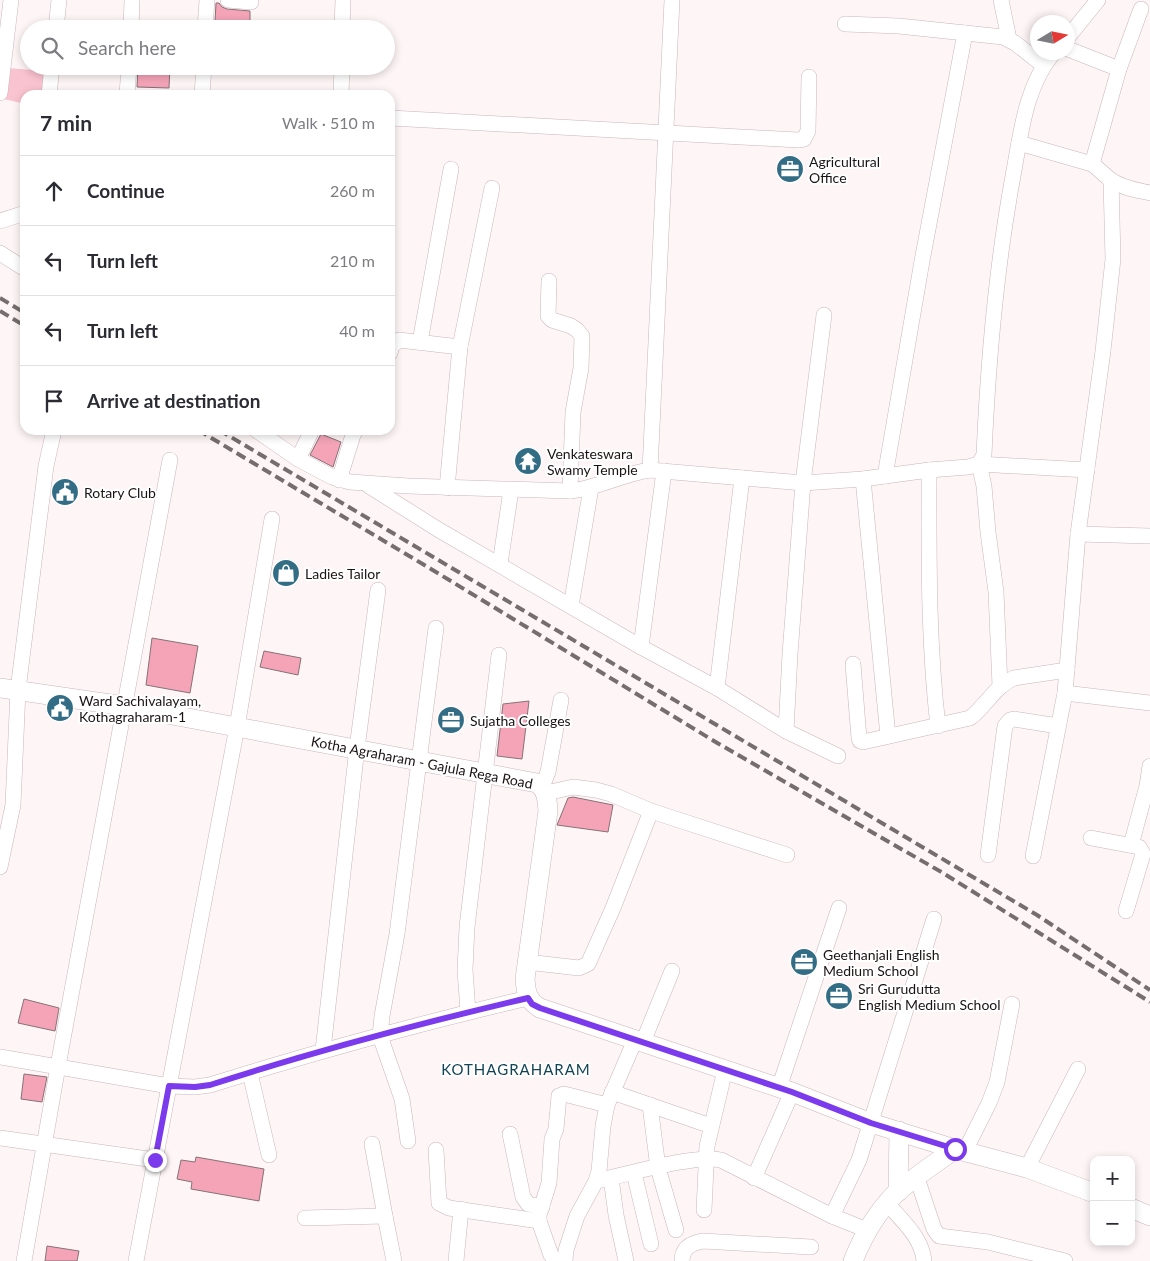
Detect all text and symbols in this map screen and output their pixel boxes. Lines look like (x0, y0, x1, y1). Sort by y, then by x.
north arrow (1030, 15, 1075, 60)
search box (20, 20, 395, 75)
icon: search (38, 34, 66, 62)
text: Search here (78, 36, 176, 59)
text: 7 min (40, 110, 92, 135)
text: Walk · 510 m (282, 113, 375, 132)
place label: Agricultural Office (809, 153, 880, 186)
office icon: Agricultural Office (775, 154, 805, 184)
icon: ahead (40, 177, 68, 205)
text: Continue (87, 179, 165, 202)
text: 260 m (330, 181, 375, 200)
icon: left (40, 247, 68, 275)
text: Turn left (87, 249, 158, 272)
text: 210 m (330, 251, 375, 270)
icon: left (40, 317, 68, 345)
text: Turn left (87, 319, 158, 342)
text: 40 m (339, 321, 375, 340)
icon: arrive (40, 387, 68, 415)
text: Arrive at destination (87, 389, 260, 412)
place label: Venkateswara Swamy Temple (547, 445, 638, 478)
temple icon: Venkateswara Swamy Temple (513, 446, 543, 476)
public building icon: Rotary Club (50, 477, 80, 507)
place label: Rotary Club (84, 484, 156, 501)
shop icon: Ladies Tailor (271, 558, 301, 588)
place label: Ladies Tailor (305, 565, 380, 582)
place label: Ward Sachivalayam, Kothagraharam-1 (79, 692, 201, 725)
public building icon: Ward Sachivalayam, Kothagraharam-1 (45, 693, 75, 723)
office icon: Sujatha Colleges (436, 705, 466, 735)
place label: Sujatha Colleges (470, 712, 571, 729)
street label: Kotha Agraharam - Gajula Rega Road (310, 732, 534, 792)
place label: Geethanjali English Medium School (823, 946, 940, 979)
office icon: Geethanjali English Medium School (789, 947, 819, 977)
place label: Sri Gurudutta English Medium School (858, 980, 1001, 1013)
office icon: Sri Gurudutta English Medium School (824, 981, 854, 1011)
district label: KOTHAGRAHARAM (441, 1060, 591, 1078)
route start (944, 1138, 967, 1161)
route end (144, 1149, 167, 1172)
map controls (1090, 1156, 1135, 1246)
button: + (1090, 1156, 1135, 1201)
button: − (1090, 1201, 1135, 1246)

